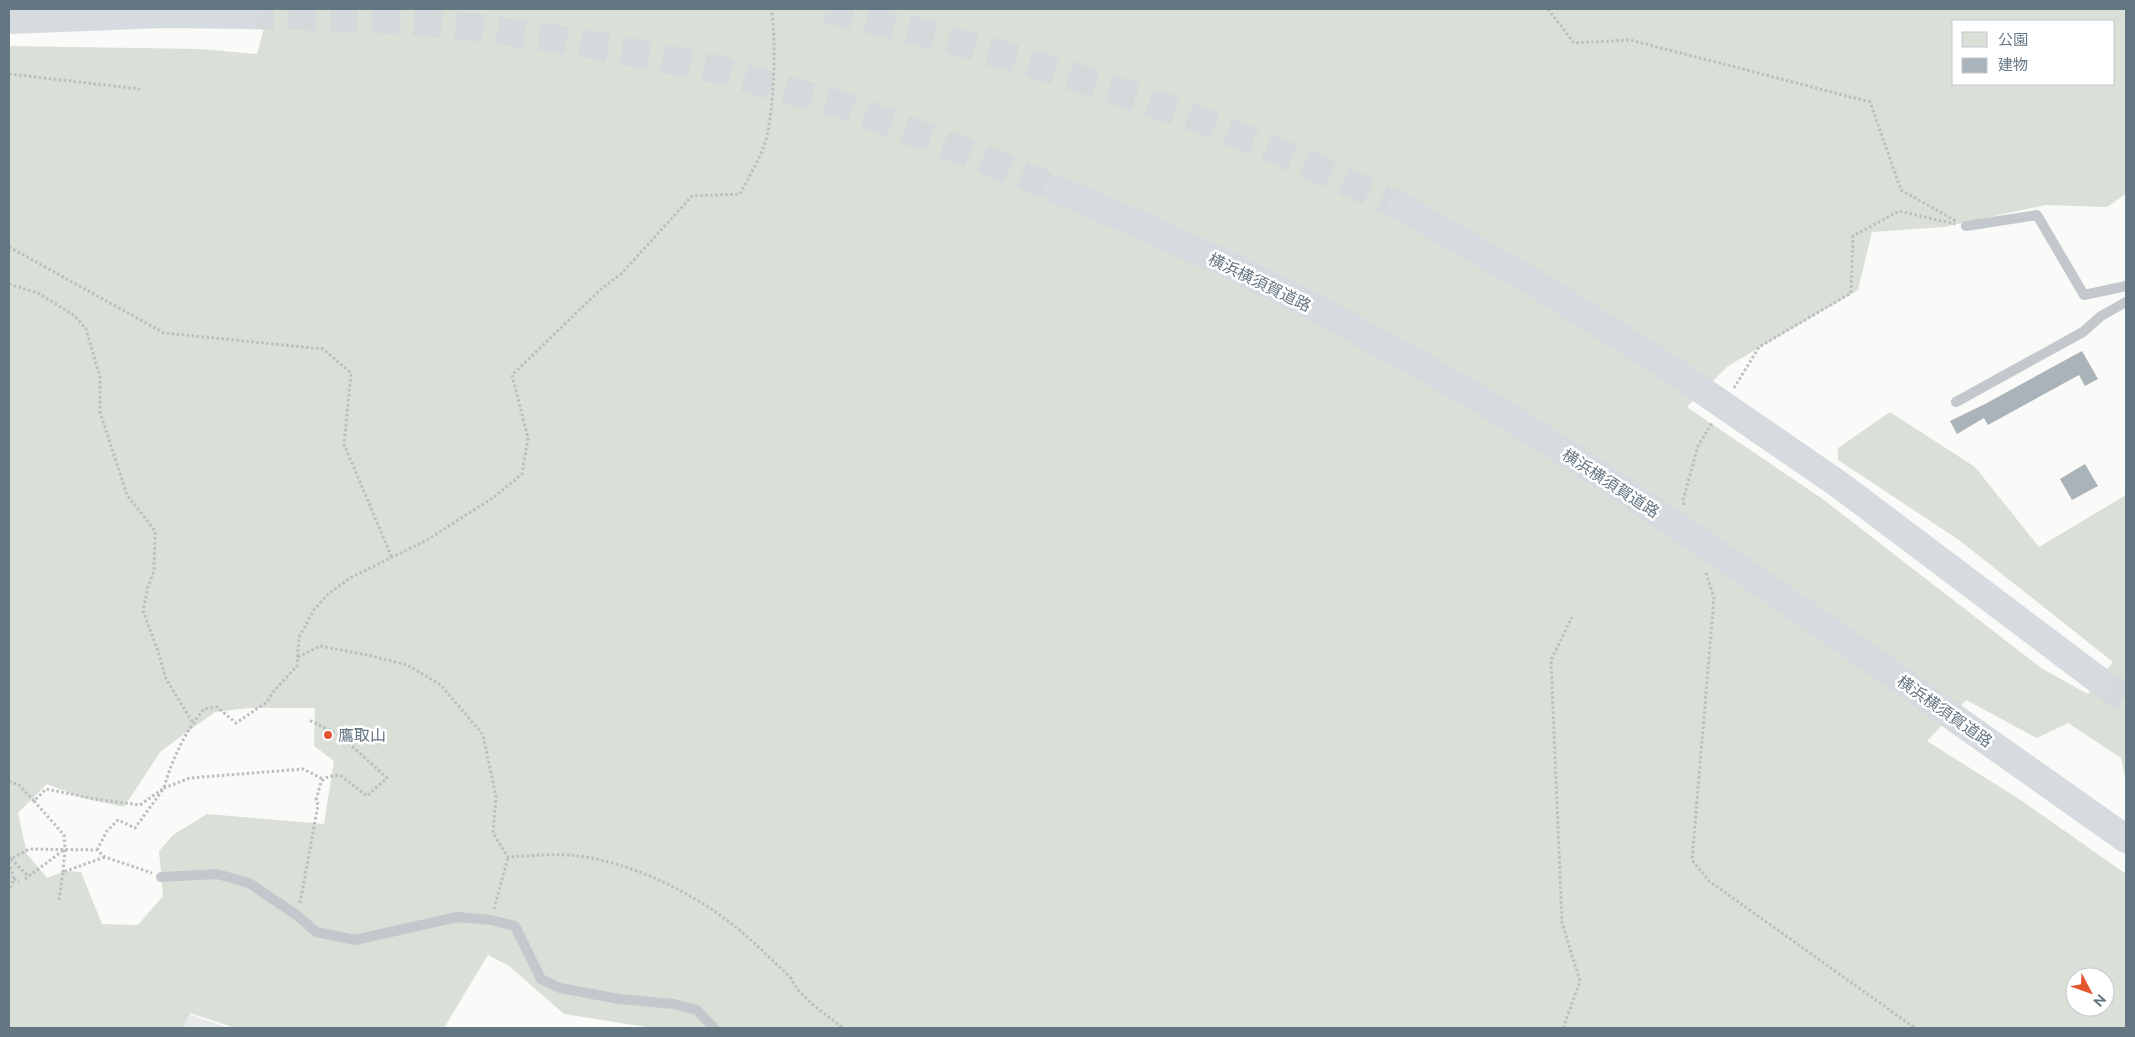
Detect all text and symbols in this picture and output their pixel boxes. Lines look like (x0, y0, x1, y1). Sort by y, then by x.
legend (1952, 20, 2115, 85)
text: 公園 (1998, 31, 2028, 49)
text: 建物 (1998, 56, 2028, 74)
street label: 横浜横須賀道路 (1205, 249, 1314, 316)
street label: 横浜横須賀道路 (1559, 445, 1663, 522)
street label: 横浜横須賀道路 (1893, 672, 1996, 751)
place label: 鷹取山 (338, 726, 386, 745)
marker: 鷹取山 (322, 729, 334, 741)
north arrow (2065, 967, 2115, 1017)
text: N (2090, 991, 2109, 1010)

